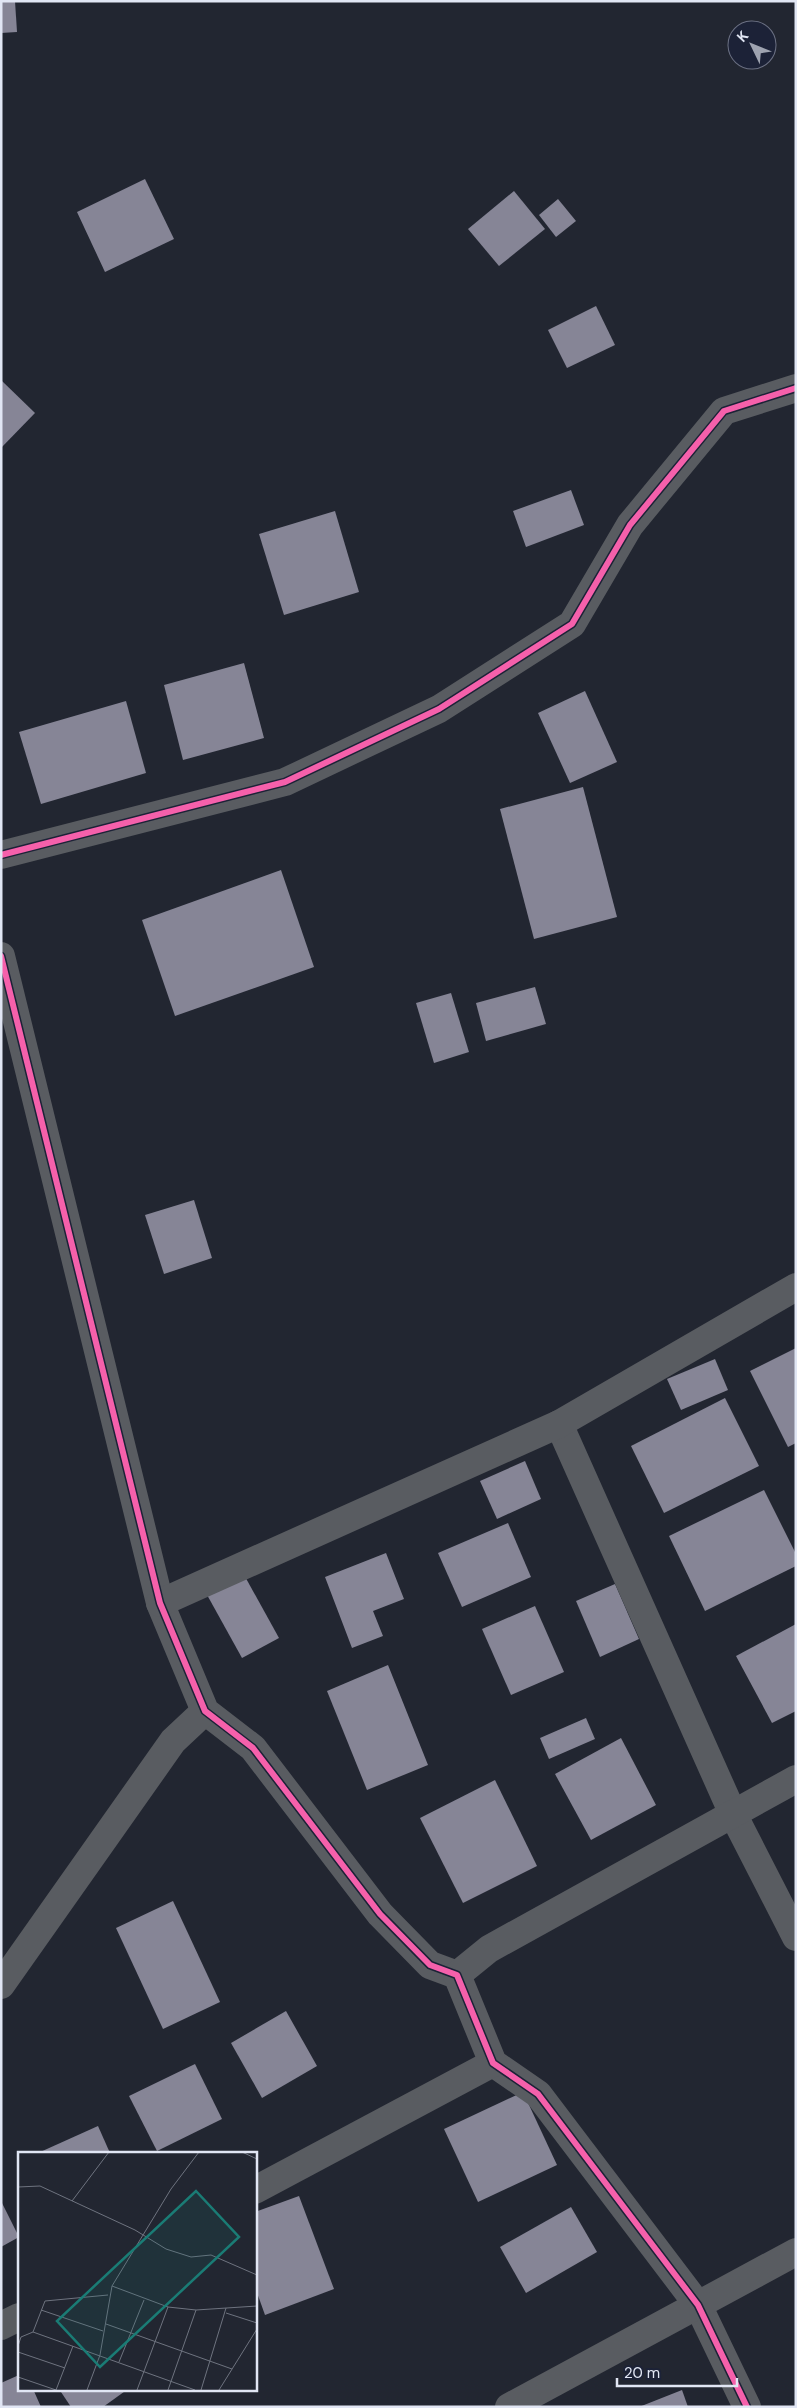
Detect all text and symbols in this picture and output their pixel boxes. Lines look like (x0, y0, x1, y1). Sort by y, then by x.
north arrow (727, 20, 777, 70)
text: K (733, 27, 752, 46)
inset map (18, 2152, 256, 2390)
scale bar (617, 2356, 737, 2388)
text: 20 m (624, 2363, 660, 2383)

